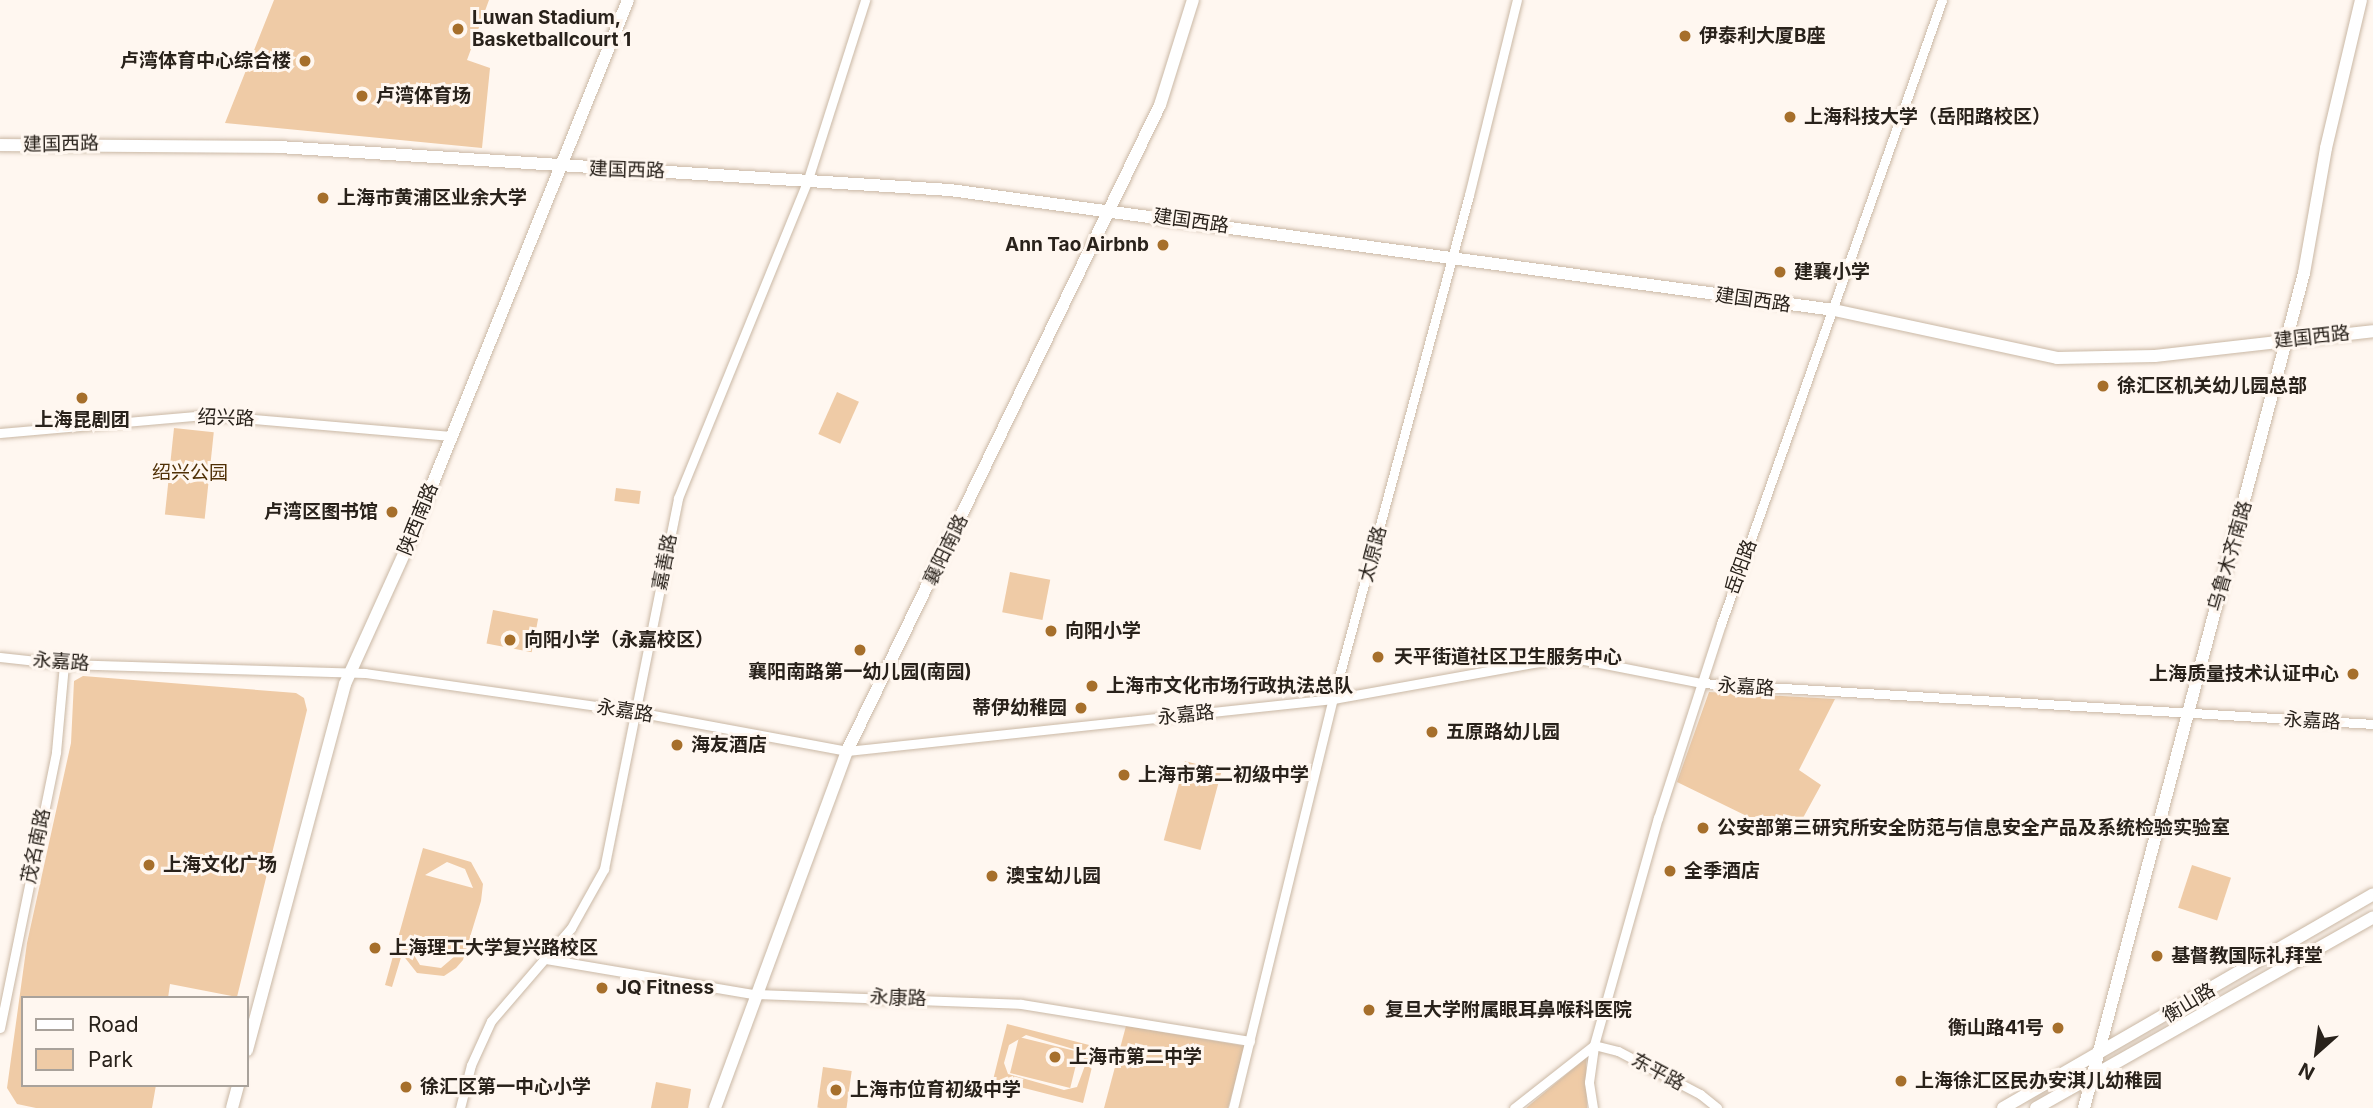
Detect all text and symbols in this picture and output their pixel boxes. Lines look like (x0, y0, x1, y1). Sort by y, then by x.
place label: Luwan Stadium, Basketballcourt 1 (472, 7, 631, 51)
marker: Luwan Stadium, Basketballcourt 1 (450, 21, 466, 37)
place label: 伊泰利大厦B座 (1699, 25, 1826, 47)
marker: 伊泰利大厦B座 (1677, 28, 1693, 44)
place label: 卢湾体育中心综合楼 (120, 50, 291, 72)
marker: 卢湾体育中心综合楼 (297, 53, 313, 69)
place label: 卢湾体育场 (376, 85, 471, 107)
marker: 卢湾体育场 (354, 88, 370, 104)
place label: 上海科技大学（岳阳路校区） (1804, 106, 2051, 128)
marker: 上海科技大学（岳阳路校区） (1782, 109, 1798, 125)
street label: 建国西路 (23, 132, 99, 156)
street label: 建国西路 (589, 157, 665, 183)
place label: 上海市黄浦区业余大学 (337, 187, 527, 209)
marker: 上海市黄浦区业余大学 (315, 190, 331, 206)
street label: 建国西路 (1152, 204, 1230, 238)
place label: Ann Tao Airbnb (1005, 234, 1149, 256)
marker: Ann Tao Airbnb (1155, 237, 1171, 253)
place label: 建襄小学 (1794, 261, 1870, 283)
marker: 建襄小学 (1772, 264, 1788, 280)
street label: 建国西路 (1714, 283, 1792, 317)
street label: 建国西路 (2273, 322, 2351, 352)
place label: 徐汇区机关幼儿园总部 (2117, 375, 2307, 397)
marker: 徐汇区机关幼儿园总部 (2095, 378, 2111, 394)
marker: 上海昆剧团 (74, 390, 90, 406)
street label: 绍兴路 (197, 406, 255, 430)
place label: 上海昆剧团 (35, 409, 129, 431)
park label: 绍兴公园 (152, 462, 228, 484)
street label: 陕西南路 (393, 479, 443, 559)
street label: 乌鲁木齐南路 (2203, 498, 2257, 614)
place label: 卢湾区图书馆 (264, 501, 378, 523)
marker: 卢湾区图书馆 (384, 504, 400, 520)
street label: 襄阳南路 (919, 511, 973, 589)
street label: 太原路 (1355, 524, 1391, 584)
street label: 嘉善路 (648, 532, 682, 592)
street label: 岳阳路 (1721, 536, 1761, 598)
place label: 向阳小学 (1065, 620, 1141, 642)
marker: 向阳小学 (1043, 623, 1059, 639)
place label: 向阳小学（永嘉校区） (524, 629, 714, 651)
marker: 向阳小学（永嘉校区） (502, 632, 518, 648)
marker: 襄阳南路第一幼儿园(南园) (852, 642, 868, 658)
place label: 天平街道社区卫生服务中心 (1394, 646, 1622, 668)
marker: 天平街道社区卫生服务中心 (1368, 647, 1388, 667)
street label: 永嘉路 (32, 649, 90, 675)
place label: 襄阳南路第一幼儿园(南园) (748, 661, 972, 683)
place label: 上海质量技术认证中心 (2149, 663, 2339, 685)
marker: 上海质量技术认证中心 (2345, 666, 2361, 682)
street label: 永嘉路 (1717, 674, 1775, 700)
place label: 上海市文化市场行政执法总队 (1106, 675, 1353, 697)
marker: 上海市文化市场行政执法总队 (1084, 678, 1100, 694)
street label: 永嘉路 (595, 695, 655, 727)
place label: 蒂伊幼稚园 (972, 697, 1067, 719)
marker: 蒂伊幼稚园 (1073, 700, 1089, 716)
street label: 永嘉路 (1156, 701, 1216, 729)
street label: 永嘉路 (2283, 708, 2341, 734)
place label: 五原路幼儿园 (1446, 721, 1560, 743)
marker: 五原路幼儿园 (1424, 724, 1440, 740)
place label: 海友酒店 (691, 734, 767, 756)
marker: 海友酒店 (669, 737, 685, 753)
place label: 上海市第二初级中学 (1138, 764, 1309, 786)
marker: 上海市第二初级中学 (1116, 767, 1132, 783)
street label: 茂名南路 (17, 806, 55, 886)
place label: 公安部第三研究所安全防范与信息安全产品及系统检验实验室 (1717, 817, 2230, 839)
marker: 公安部第三研究所安全防范与信息安全产品及系统检验实验室 (1695, 820, 1711, 836)
place label: 上海文化广场 (163, 854, 277, 876)
marker: 上海文化广场 (141, 857, 157, 873)
place label: 全季酒店 (1684, 860, 1760, 882)
marker: 全季酒店 (1662, 863, 1678, 879)
place label: 澳宝幼儿园 (1006, 865, 1101, 887)
marker: 澳宝幼儿园 (984, 868, 1000, 884)
place label: 上海理工大学复兴路校区 (389, 937, 598, 959)
marker: 上海理工大学复兴路校区 (367, 940, 383, 956)
place label: 基督教国际礼拜堂 (2171, 945, 2323, 967)
marker: 基督教国际礼拜堂 (2149, 948, 2165, 964)
place label: JQ Fitness (616, 977, 714, 999)
street label: 衡山路 (2159, 979, 2219, 1027)
marker: JQ Fitness (594, 980, 610, 996)
street label: 永康路 (869, 986, 927, 1010)
legend (21, 996, 248, 1087)
place label: 复旦大学附属眼耳鼻喉科医院 (1385, 999, 1632, 1021)
marker: 复旦大学附属眼耳鼻喉科医院 (1359, 1000, 1379, 1020)
text: Road (88, 1012, 139, 1037)
place label: 衡山路41号 (1948, 1017, 2044, 1039)
north arrow (2282, 1017, 2352, 1087)
marker: 衡山路41号 (2050, 1020, 2066, 1036)
place label: 上海市第二中学 (1069, 1046, 1202, 1068)
text: Park (88, 1047, 133, 1072)
marker: 上海市第二中学 (1047, 1049, 1063, 1065)
street label: 东平路 (1627, 1049, 1689, 1095)
text: N (2295, 1057, 2319, 1085)
place label: 上海徐汇区民办安淇儿幼稚园 (1915, 1070, 2162, 1092)
marker: 上海徐汇区民办安淇儿幼稚园 (1893, 1073, 1909, 1089)
place label: 徐汇区第一中心小学 (420, 1076, 591, 1098)
marker: 徐汇区第一中心小学 (398, 1079, 414, 1095)
place label: 上海市位育初级中学 (850, 1079, 1021, 1101)
marker: 上海市位育初级中学 (828, 1082, 844, 1098)

